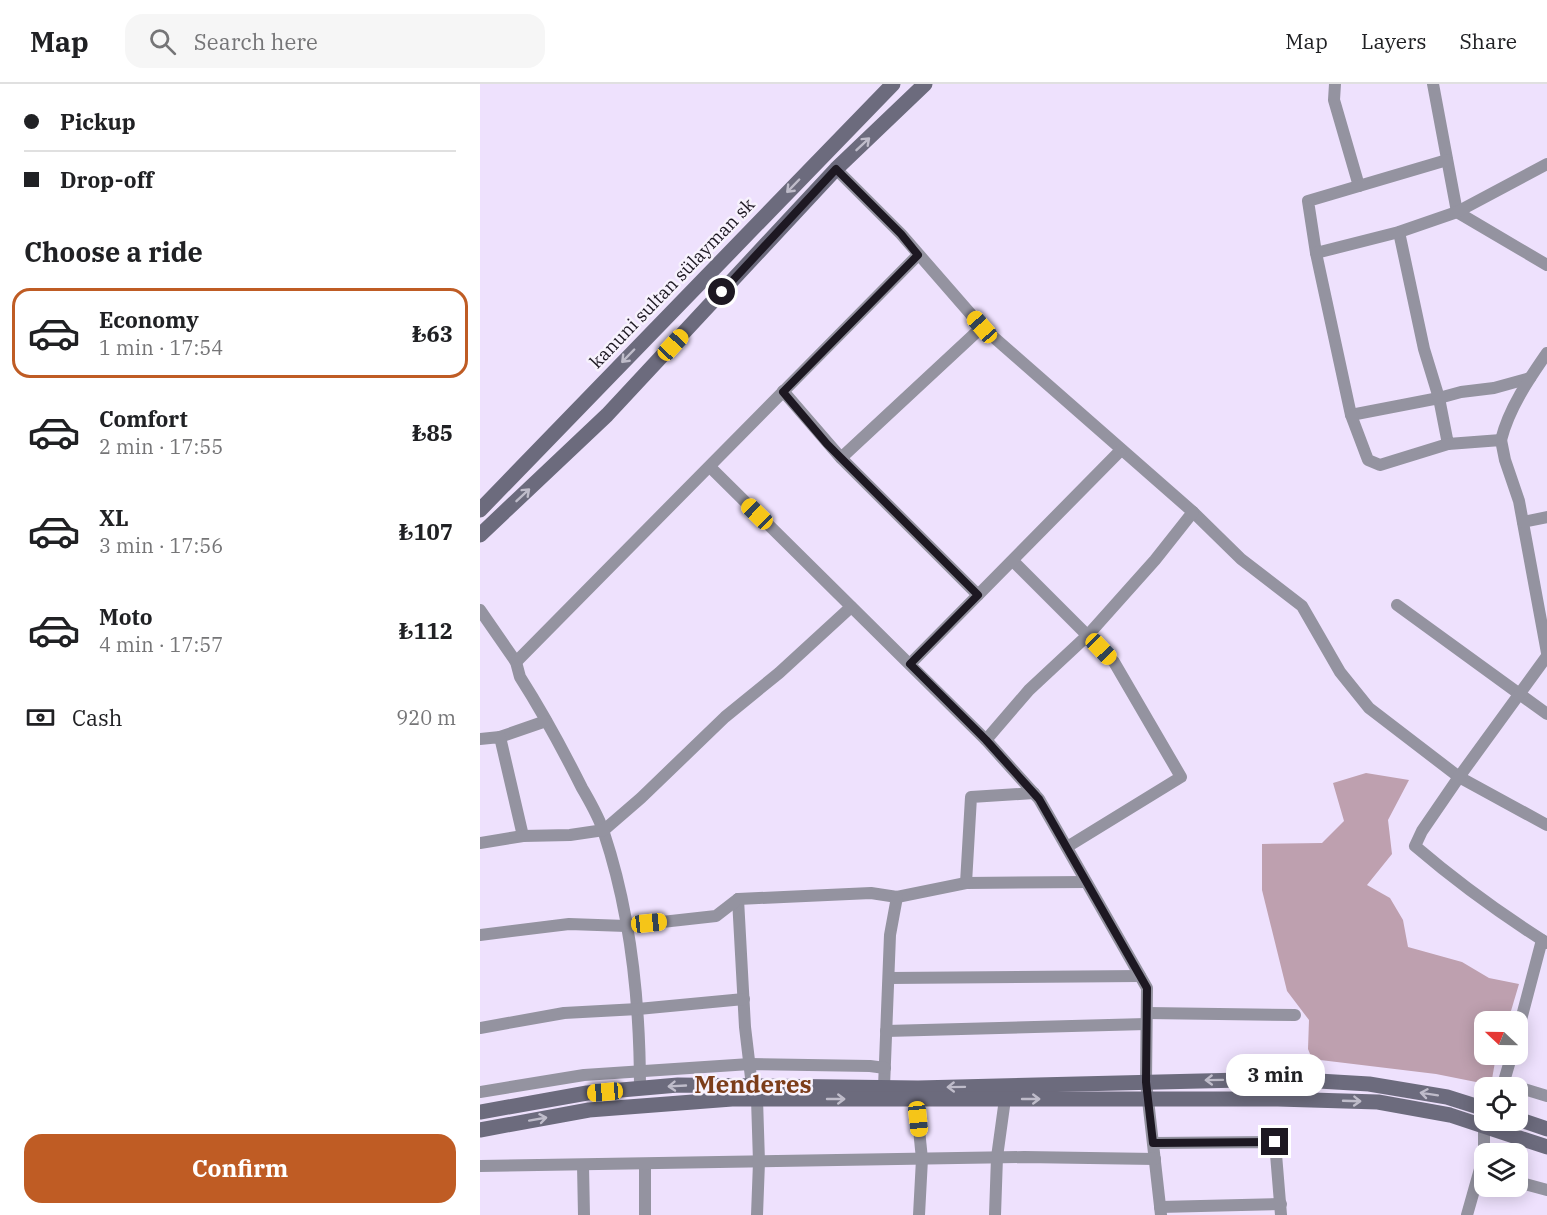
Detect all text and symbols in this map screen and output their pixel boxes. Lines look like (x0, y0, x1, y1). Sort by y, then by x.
search box (125, 14, 545, 68)
text: Map (30, 23, 89, 60)
icon: search (146, 25, 179, 58)
text: Search here (194, 27, 318, 56)
text: Map (1285, 27, 1328, 55)
text: Layers (1361, 27, 1427, 55)
text: Share (1460, 27, 1517, 55)
text: Pickup (60, 107, 136, 136)
one-way arrow (855, 137, 870, 151)
text: Drop-off (60, 165, 154, 194)
one-way arrow (786, 178, 800, 193)
street label: kanuni sultan sülayman sk (585, 193, 760, 373)
text: Choose a ride (24, 234, 203, 269)
route start (708, 278, 735, 305)
text: Economy (99, 305, 199, 334)
icon: car (27, 306, 81, 360)
car (963, 308, 1001, 346)
text: ₺63 (412, 319, 453, 348)
car (654, 326, 692, 364)
text: 1 min · 17:54 (99, 334, 223, 361)
one-way arrow (621, 348, 636, 363)
text: Comfort (99, 404, 188, 433)
icon: car (27, 405, 81, 459)
text: ₺85 (412, 418, 453, 447)
text: 2 min · 17:55 (99, 433, 223, 460)
one-way arrow (515, 488, 530, 502)
car (738, 495, 776, 533)
text: XL (99, 503, 129, 532)
icon: car (27, 504, 81, 558)
text: ₺107 (399, 517, 453, 546)
text: 3 min · 17:56 (99, 532, 223, 559)
text: Moto (99, 602, 153, 631)
icon: car (27, 603, 81, 657)
text: ₺112 (399, 616, 453, 645)
car (1082, 630, 1120, 668)
text: 4 min · 17:57 (99, 631, 223, 658)
icon: cash (24, 701, 57, 734)
text: Cash (72, 703, 123, 732)
text: 920 m (396, 704, 456, 731)
car (630, 912, 668, 934)
north arrow (1474, 1011, 1528, 1065)
map controls (1474, 1011, 1528, 1197)
callout: 3 min (1226, 1055, 1324, 1097)
text: 3 min (1248, 1061, 1304, 1088)
district label: Menderes (694, 1068, 812, 1100)
one-way arrow (1204, 1074, 1224, 1086)
button: locate (1474, 1077, 1528, 1131)
one-way arrow (667, 1080, 687, 1092)
car (586, 1081, 624, 1103)
one-way arrow (946, 1081, 966, 1093)
one-way arrow (1419, 1088, 1439, 1099)
one-way arrow (826, 1093, 846, 1105)
one-way arrow (1021, 1093, 1041, 1105)
one-way arrow (1342, 1096, 1362, 1107)
car (907, 1100, 929, 1138)
one-way arrow (527, 1114, 547, 1125)
route end (1261, 1128, 1288, 1155)
button: Confirm (24, 1134, 456, 1203)
button: layers (1474, 1143, 1528, 1197)

